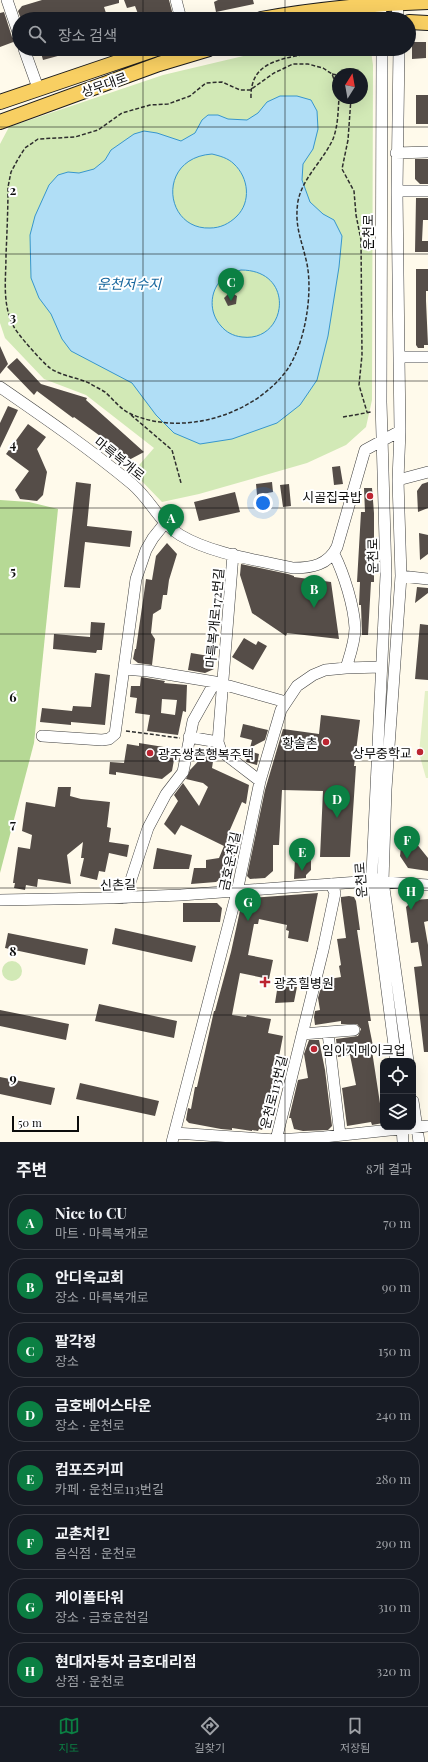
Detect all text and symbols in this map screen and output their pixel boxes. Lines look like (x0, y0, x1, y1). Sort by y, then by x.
search box (12, 12, 416, 56)
icon: search (26, 23, 48, 45)
text: 장소 검색 (58, 25, 117, 45)
street label: 상무대로 (79, 68, 129, 100)
north arrow (332, 68, 368, 104)
text: 2 (10, 181, 17, 198)
street label: 운천로 (359, 214, 376, 250)
pin: C (218, 268, 244, 301)
water label: 운천저수지 (97, 274, 162, 293)
text: 3 (10, 308, 16, 325)
street label: 마륵복개로 (91, 433, 149, 483)
text: 4 (10, 435, 17, 452)
place label: 시골집국밥 (302, 488, 362, 505)
marker: 시골집국밥 (365, 491, 375, 501)
your location (253, 493, 273, 513)
pin: A (158, 504, 184, 537)
street label: 운천로 (363, 538, 381, 574)
text: 5 (10, 562, 16, 579)
street label: 마륵복개로172번길 (201, 567, 227, 669)
pin: B (301, 575, 327, 608)
text: 6 (9, 688, 17, 705)
place label: 황솔촌 (282, 734, 318, 751)
marker: 황솔촌 (321, 737, 331, 747)
place label: 상무중학교 (352, 744, 412, 761)
place label: 광주쌍촌행복주택 (158, 745, 254, 762)
marker: 상무중학교 (415, 747, 425, 757)
marker: 광주쌍촌행복주택 (145, 748, 155, 758)
pin: D (324, 785, 350, 818)
text: 7 (10, 815, 16, 832)
pin: F (394, 826, 420, 859)
street label: 금호운천길 (214, 830, 244, 892)
pin: E (289, 838, 315, 871)
street label: 운천로 (350, 861, 370, 898)
street label: 신촌길 (100, 875, 136, 893)
pin: H (398, 877, 424, 910)
pin: G (235, 888, 261, 921)
text: 8 (9, 942, 17, 959)
place label: 광주힐병원 (274, 974, 334, 991)
marker: 광주힐병원 (259, 976, 271, 988)
place label: 임이지메이크업 (322, 1041, 406, 1058)
marker: 임이지메이크업 (309, 1044, 319, 1054)
street label: 운천로113번길 (256, 1054, 290, 1130)
map controls (380, 1058, 416, 1130)
button: locate (380, 1058, 416, 1094)
text: 9 (9, 1069, 17, 1086)
button: layers (380, 1094, 416, 1130)
scale bar (12, 1114, 79, 1133)
text: 50 m (18, 1115, 42, 1130)
text: 주변 (16, 1158, 47, 1180)
text: 8개 결과 (366, 1160, 412, 1177)
text: Nice to CU (55, 1203, 127, 1223)
text: A (26, 1214, 34, 1231)
text: 70 m (383, 1214, 411, 1231)
text: 마트 · 마륵복개로 (55, 1224, 149, 1241)
text: 안디옥교회 (55, 1267, 124, 1287)
text: B (26, 1278, 34, 1295)
text: 90 m (382, 1278, 411, 1295)
text: 장소 · 마륵복개로 (55, 1288, 149, 1305)
text: 팔각정 (55, 1331, 96, 1351)
text: C (25, 1342, 35, 1359)
text: 150 m (378, 1342, 411, 1359)
text: 장소 (55, 1352, 79, 1369)
text: 금호베어스타운 (55, 1395, 152, 1415)
text: D (25, 1406, 35, 1423)
text: 240 m (376, 1406, 411, 1423)
text: 장소 · 운천로 (55, 1416, 125, 1433)
text: 컴포즈커피 (55, 1459, 124, 1479)
text: E (26, 1470, 34, 1487)
text: 280 m (375, 1470, 411, 1487)
text: 카페 · 운천로113번길 (55, 1480, 164, 1497)
text: 교촌치킨 (55, 1523, 110, 1543)
text: F (26, 1534, 34, 1551)
text: 290 m (376, 1534, 411, 1551)
text: 음식점 · 운천로 (55, 1544, 137, 1561)
text: 케이폴타워 (55, 1587, 124, 1607)
text: G (25, 1598, 35, 1615)
text: 310 m (378, 1598, 411, 1615)
text: 장소 · 금호운천길 (55, 1608, 149, 1625)
text: 현대자동차 금호대리점 (55, 1651, 197, 1671)
text: H (25, 1662, 35, 1679)
text: 320 m (376, 1662, 411, 1679)
text: 상점 · 운천로 (55, 1672, 125, 1689)
tab: 지도 (58, 1715, 80, 1755)
tab: 길찾기 (195, 1715, 225, 1755)
tab: 저장됨 (340, 1715, 370, 1755)

